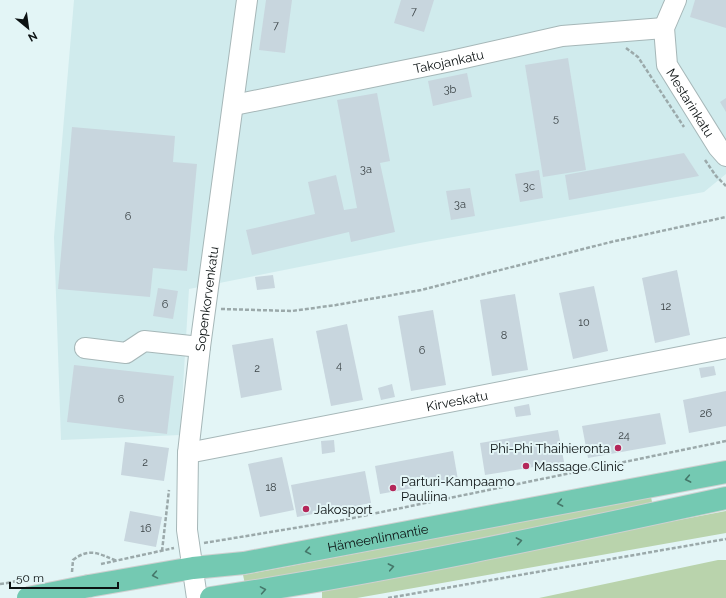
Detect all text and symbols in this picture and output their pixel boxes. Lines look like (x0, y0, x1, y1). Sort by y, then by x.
house number: 7 (411, 5, 417, 18)
north arrow (8, 8, 48, 48)
house number: 7 (273, 19, 279, 32)
text: N (26, 29, 39, 44)
street label: Takojankatu (412, 47, 485, 76)
street label: Mestarinkatu (663, 66, 717, 140)
house number: 3b (444, 83, 457, 96)
house number: 5 (553, 112, 559, 125)
house number: 3a (360, 163, 372, 176)
house number: 3c (523, 180, 535, 193)
house number: 3a (454, 198, 466, 211)
house number: 6 (125, 210, 132, 223)
street label: Sopenkorvenkatu (193, 246, 222, 352)
house number: 6 (162, 298, 169, 311)
house number: 12 (661, 300, 671, 313)
house number: 10 (578, 316, 590, 329)
house number: 8 (501, 329, 507, 342)
house number: 6 (419, 344, 426, 357)
house number: 4 (336, 359, 342, 372)
house number: 2 (254, 362, 260, 375)
street label: Kirveskatu (425, 388, 489, 414)
house number: 6 (118, 393, 125, 406)
house number: 26 (700, 407, 713, 420)
house number: 24 (618, 429, 630, 442)
place label: Phi-Phi Thaihieronta (490, 441, 610, 456)
marker: Phi-Phi Thaihieronta (613, 443, 623, 453)
house number: 2 (142, 456, 148, 469)
place label: Massage Clinic (534, 459, 624, 474)
marker: Massage Clinic (521, 461, 531, 471)
place label: Parturi-Kampaamo Pauliina (401, 474, 515, 504)
one-way arrow (685, 474, 691, 483)
house number: 18 (265, 481, 277, 494)
marker: Parturi-Kampaamo Pauliina (388, 483, 398, 493)
one-way arrow (557, 498, 563, 507)
place label: Jakosport (314, 502, 373, 517)
marker: Jakosport (301, 504, 311, 514)
street label: Hämeenlinnantie (326, 521, 430, 555)
house number: 16 (140, 522, 152, 535)
one-way arrow (516, 538, 522, 546)
one-way arrow (305, 546, 311, 554)
one-way arrow (388, 563, 394, 571)
scale bar (10, 564, 118, 590)
one-way arrow (152, 570, 158, 578)
text: 50 m (16, 571, 44, 585)
one-way arrow (260, 586, 266, 594)

